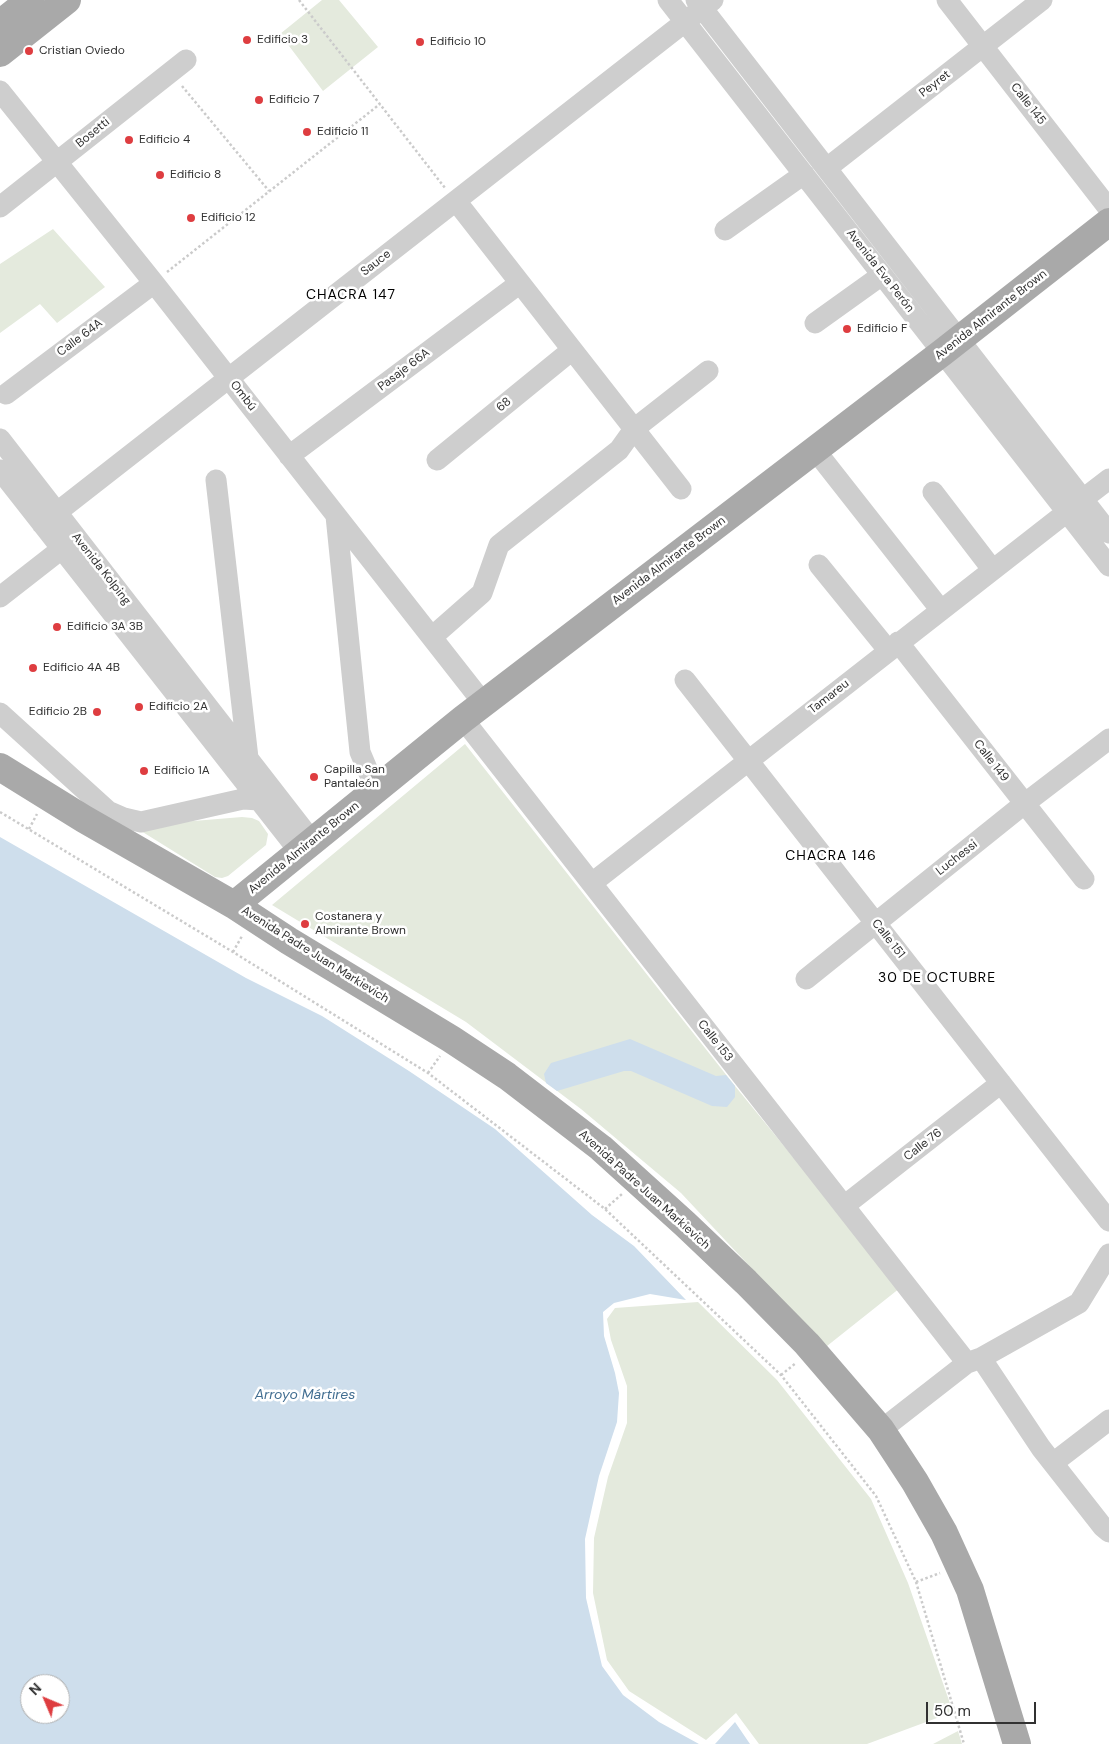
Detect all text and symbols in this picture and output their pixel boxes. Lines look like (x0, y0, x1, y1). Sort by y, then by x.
place label: Edificio 3 (257, 33, 308, 47)
marker: Edificio 3 (241, 34, 253, 46)
place label: Edificio 10 (430, 35, 486, 49)
marker: Edificio 10 (414, 36, 426, 48)
place label: Cristian Oviedo (39, 44, 125, 58)
marker: Cristian Oviedo (23, 45, 35, 57)
street label: Peyret (917, 67, 953, 101)
street label: Calle 145 (1007, 80, 1049, 128)
place label: Edificio 7 (269, 93, 319, 107)
marker: Edificio 7 (253, 94, 265, 106)
street label: Bosetti (73, 115, 113, 151)
place label: Edificio 11 (317, 125, 368, 139)
marker: Edificio 11 (301, 126, 313, 138)
place label: Edificio 4 (139, 133, 190, 147)
marker: Edificio 4 (123, 134, 135, 146)
place label: Edificio 8 (170, 168, 221, 182)
marker: Edificio 8 (154, 169, 166, 181)
place label: Edificio 12 (201, 211, 256, 225)
marker: Edificio 12 (185, 212, 197, 224)
street label: Avenida Eva Perón (843, 227, 917, 315)
street label: Sauce (358, 247, 394, 279)
street label: Avenida Almirante Brown (932, 267, 1050, 363)
district label: CHACRA 147 (305, 287, 397, 303)
street label: Calle 64A (54, 316, 106, 360)
place label: Edificio F (857, 322, 907, 336)
marker: Edificio F (841, 323, 853, 335)
street label: Pasaje 66A (375, 346, 433, 394)
street label: Ombú (227, 378, 259, 414)
street label: 68 (494, 395, 514, 415)
street label: Avenida Almirante Brown (609, 514, 729, 608)
street label: Avenida Kolping (68, 530, 134, 608)
place label: Edificio 3A 3B (67, 620, 143, 634)
marker: Edificio 3A 3B (51, 621, 63, 633)
place label: Edificio 4A 4B (43, 661, 120, 675)
marker: Edificio 4A 4B (27, 662, 39, 674)
street label: Tamareu (806, 677, 852, 717)
place label: Edificio 2A (149, 700, 208, 714)
marker: Edificio 2A (133, 701, 145, 713)
place label: Edificio 2B (29, 705, 87, 719)
marker: Edificio 2B (91, 706, 103, 718)
street label: Calle 149 (970, 737, 1012, 785)
place label: Capilla San Pantaleón (324, 763, 385, 791)
place label: Edificio 1A (154, 764, 210, 778)
marker: Edificio 1A (138, 765, 150, 777)
marker: Capilla San Pantaleón (308, 771, 320, 783)
street label: Avenida Almirante Brown (246, 799, 362, 897)
street label: Luchessi (933, 837, 981, 879)
district label: CHACRA 146 (784, 848, 878, 864)
street label: Avenida Padre Juan Markievich (239, 904, 391, 1006)
place label: Costanera y Almirante Brown (315, 910, 406, 938)
street label: Calle 151 (868, 917, 908, 961)
marker: Costanera y Almirante Brown (299, 918, 311, 930)
district label: 30 DE OCTUBRE (876, 970, 998, 986)
street label: Calle 153 (694, 1017, 736, 1065)
street label: Calle 76 (901, 1126, 945, 1164)
street label: Avenida Padre Juan Markievich (576, 1127, 712, 1253)
water label: Arroyo Mártires (255, 1387, 355, 1403)
north arrow (20, 1674, 70, 1724)
text: N (25, 1679, 45, 1699)
scale bar (929, 1692, 1039, 1724)
text: 50 m (934, 1701, 971, 1721)

